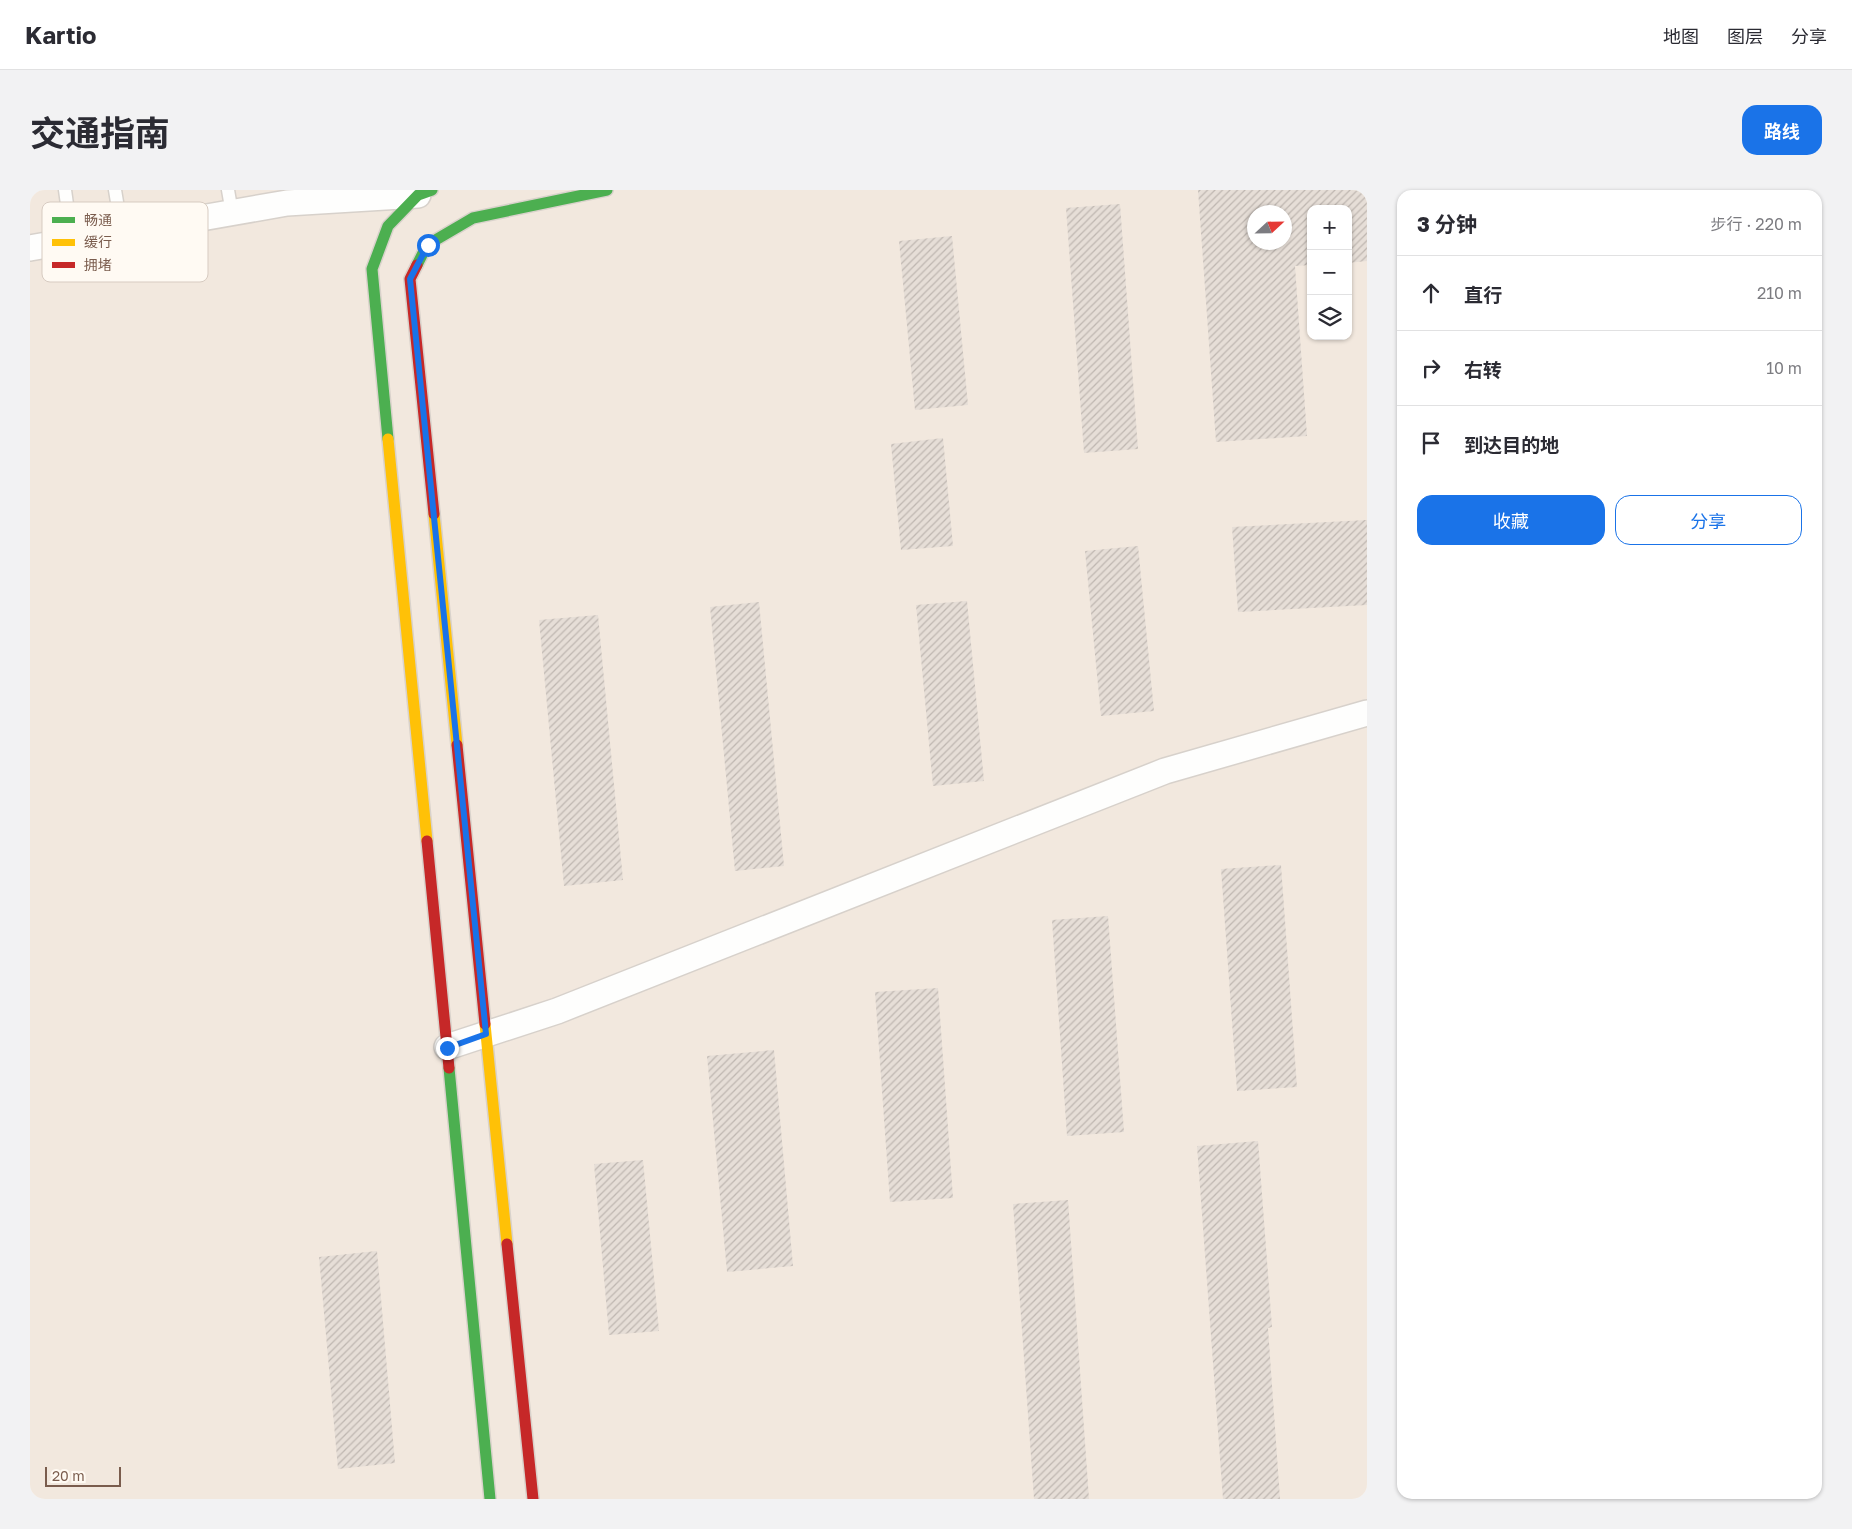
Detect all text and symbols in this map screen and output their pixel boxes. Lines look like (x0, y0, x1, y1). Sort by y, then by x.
text: Kartio (25, 20, 97, 49)
text: 地图 (1663, 25, 1699, 47)
text: 图层 (1727, 25, 1763, 47)
text: 分享 (1791, 25, 1827, 47)
button: 路线 (1742, 105, 1822, 155)
text: 交通指南 (30, 112, 170, 154)
legend (42, 202, 208, 282)
north arrow (1247, 205, 1292, 250)
map controls (1307, 205, 1352, 340)
button: + (1307, 205, 1352, 250)
text: 畅通 (84, 211, 112, 228)
text: 3 分钟 (1417, 211, 1477, 237)
text: 步行 · 220 m (1711, 214, 1802, 234)
text: 缓行 (84, 233, 112, 250)
route start (417, 234, 440, 257)
button: − (1307, 250, 1352, 295)
text: 拥堵 (84, 256, 112, 273)
icon: ahead (1417, 279, 1445, 307)
text: 直行 (1464, 283, 1502, 306)
text: 210 m (1757, 283, 1802, 303)
button: layers (1307, 295, 1352, 340)
icon: right (1417, 354, 1445, 382)
text: 右转 (1464, 358, 1502, 381)
text: 10 m (1766, 358, 1802, 378)
icon: arrive (1417, 429, 1445, 457)
text: 到达目的地 (1464, 433, 1559, 456)
button: 收藏 (1417, 495, 1605, 545)
button: 分享 (1615, 495, 1802, 545)
route end (436, 1037, 459, 1060)
scale bar (45, 1464, 121, 1487)
text: 20 m (52, 1467, 85, 1484)

